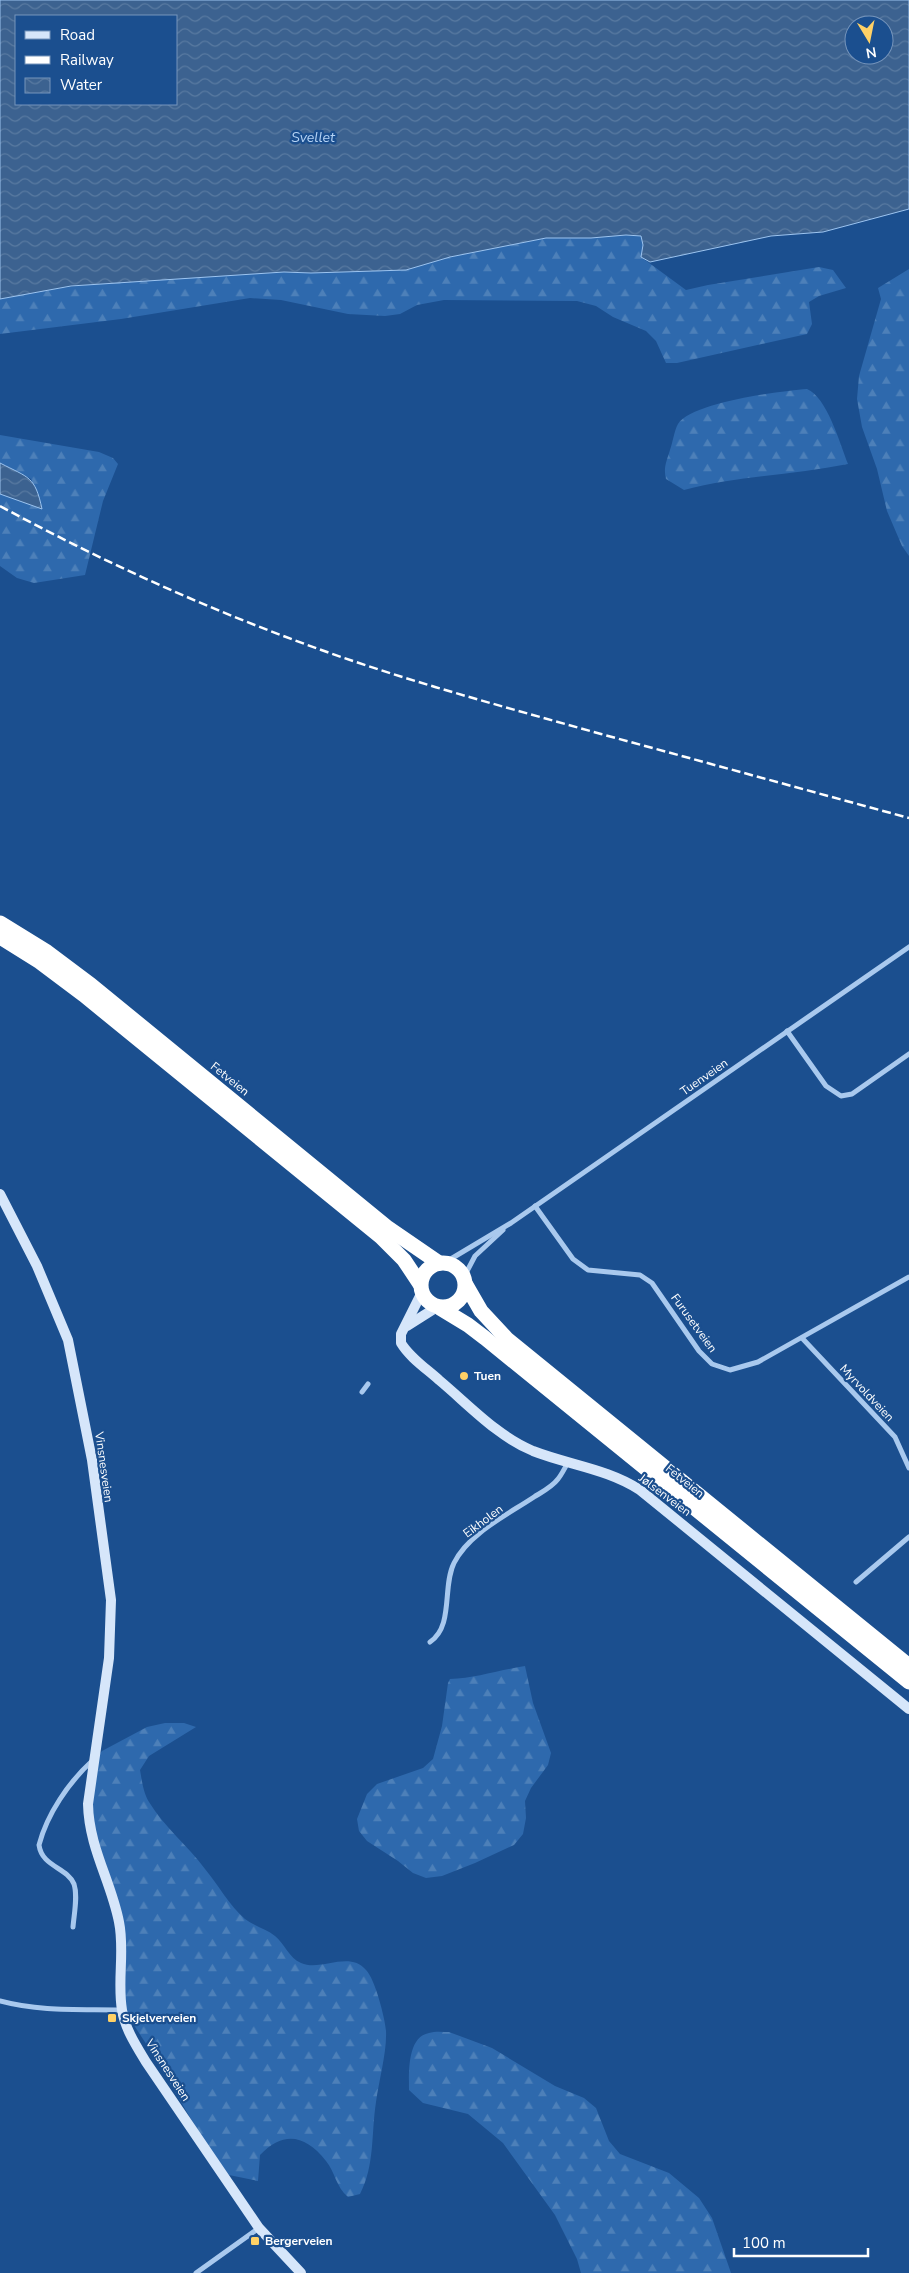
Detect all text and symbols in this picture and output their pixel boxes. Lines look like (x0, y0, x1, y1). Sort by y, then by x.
legend (15, 15, 178, 105)
north arrow (844, 15, 894, 65)
text: Road (60, 25, 95, 45)
text: N (864, 42, 878, 63)
text: Railway (60, 50, 114, 70)
text: Water (60, 75, 103, 95)
water label: Svellet (291, 128, 336, 147)
street label: Tuenveien (677, 1055, 731, 1099)
street label: Fetveien (207, 1058, 253, 1100)
street label: Furusetveien (667, 1290, 721, 1356)
street label: Myrvoldveien (836, 1361, 898, 1425)
place label: Tuen (474, 1368, 501, 1384)
marker: Tuen (458, 1370, 470, 1382)
street label: Vinsnesveien (91, 1430, 117, 1503)
street label: Fetveien (662, 1460, 708, 1502)
street label: Jølsenveien (635, 1470, 694, 1520)
street label: Eikholen (460, 1501, 506, 1541)
place label: Skjelverveien (122, 2010, 196, 2026)
marker: Skjelverveien (106, 2012, 118, 2024)
street label: Vinsnesveien (141, 2035, 194, 2104)
scale bar (734, 2226, 868, 2258)
place label: Bergerveien (265, 2233, 332, 2249)
text: 100 m (742, 2233, 786, 2253)
marker: Bergerveien (249, 2235, 261, 2247)

